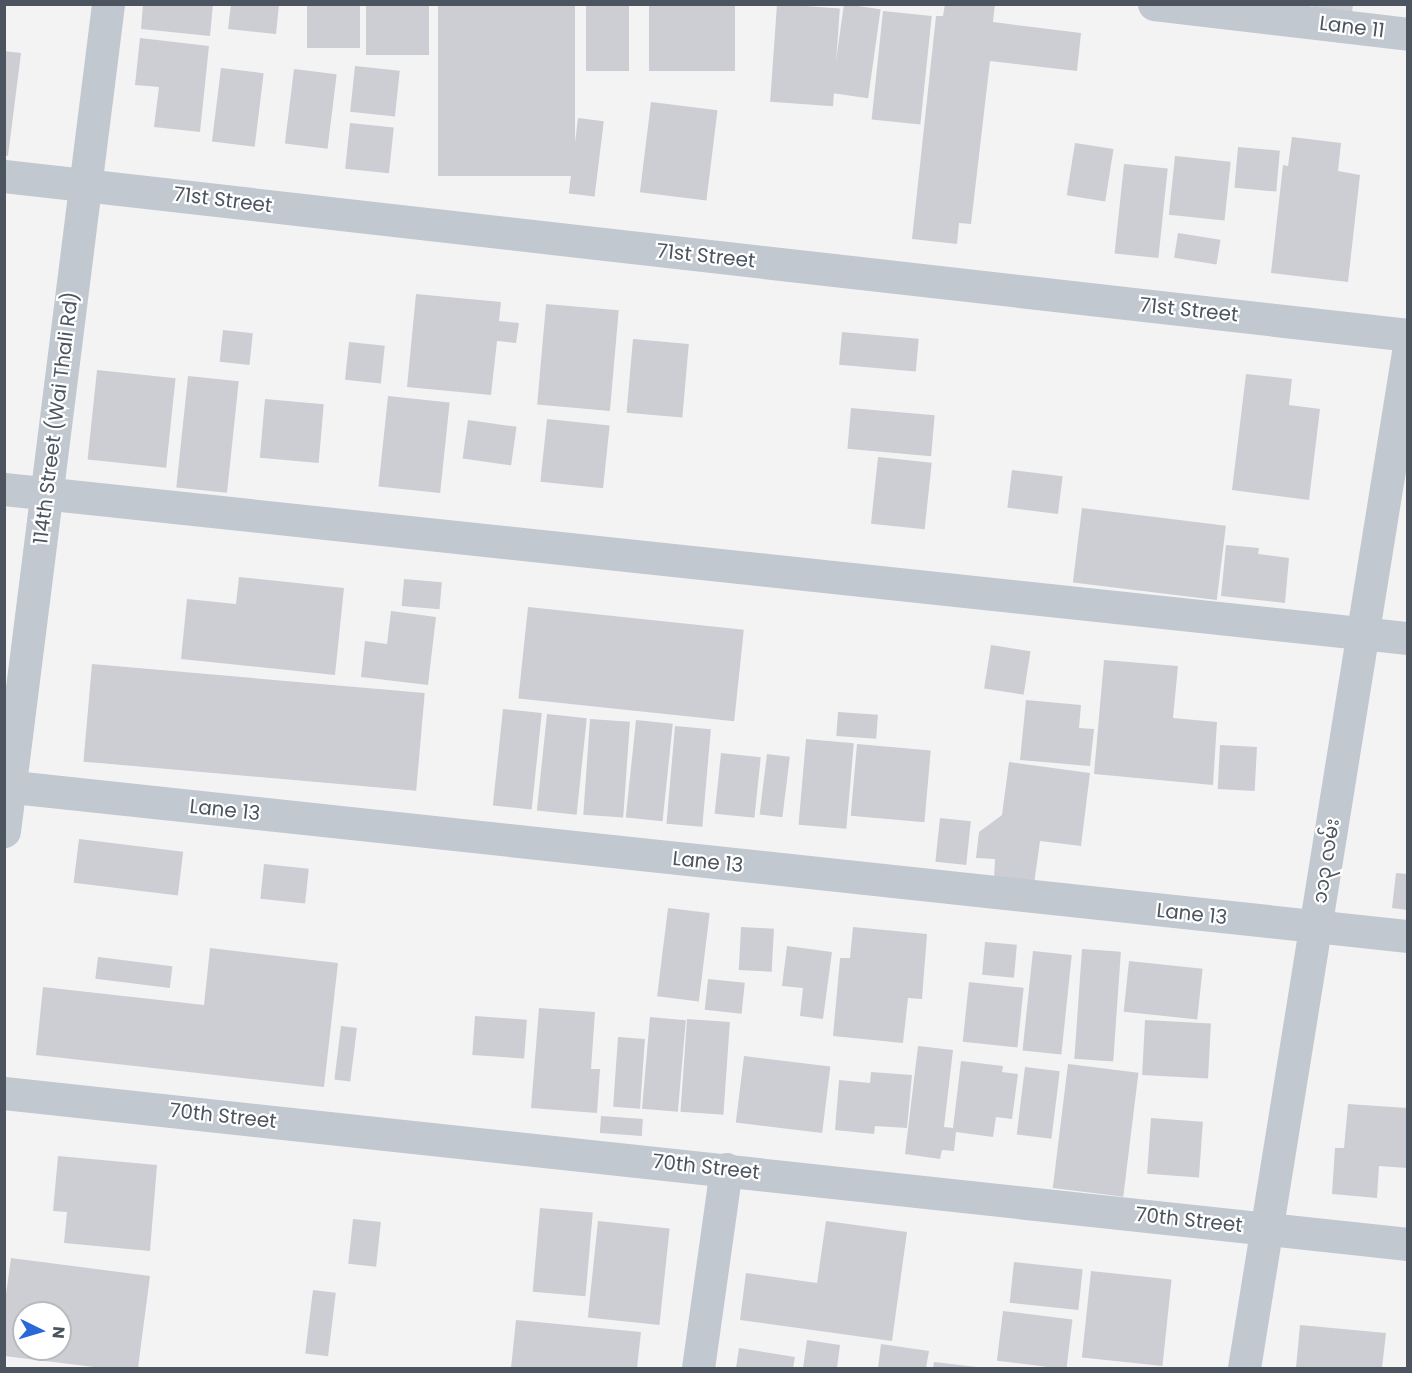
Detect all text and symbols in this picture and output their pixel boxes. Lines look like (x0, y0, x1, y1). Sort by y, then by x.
street label: Lane 11 (1318, 11, 1386, 43)
street label: 71st Street (172, 182, 274, 218)
street label: 71st Street (656, 239, 756, 273)
street label: 114th Street (Wai Thali Rd) (29, 290, 83, 546)
street label: 71st Street (1139, 293, 1239, 327)
street label: Lane 13 (188, 794, 262, 826)
street label: ၁၁၃ လမ်း (1307, 817, 1345, 905)
street label: Lane 13 (671, 846, 745, 878)
street label: Lane 13 (1155, 898, 1229, 930)
street label: 70th Street (168, 1098, 278, 1134)
street label: 70th Street (651, 1149, 761, 1185)
street label: 70th Street (1134, 1202, 1244, 1238)
north arrow (12, 1301, 72, 1361)
text: N (46, 1325, 70, 1339)

